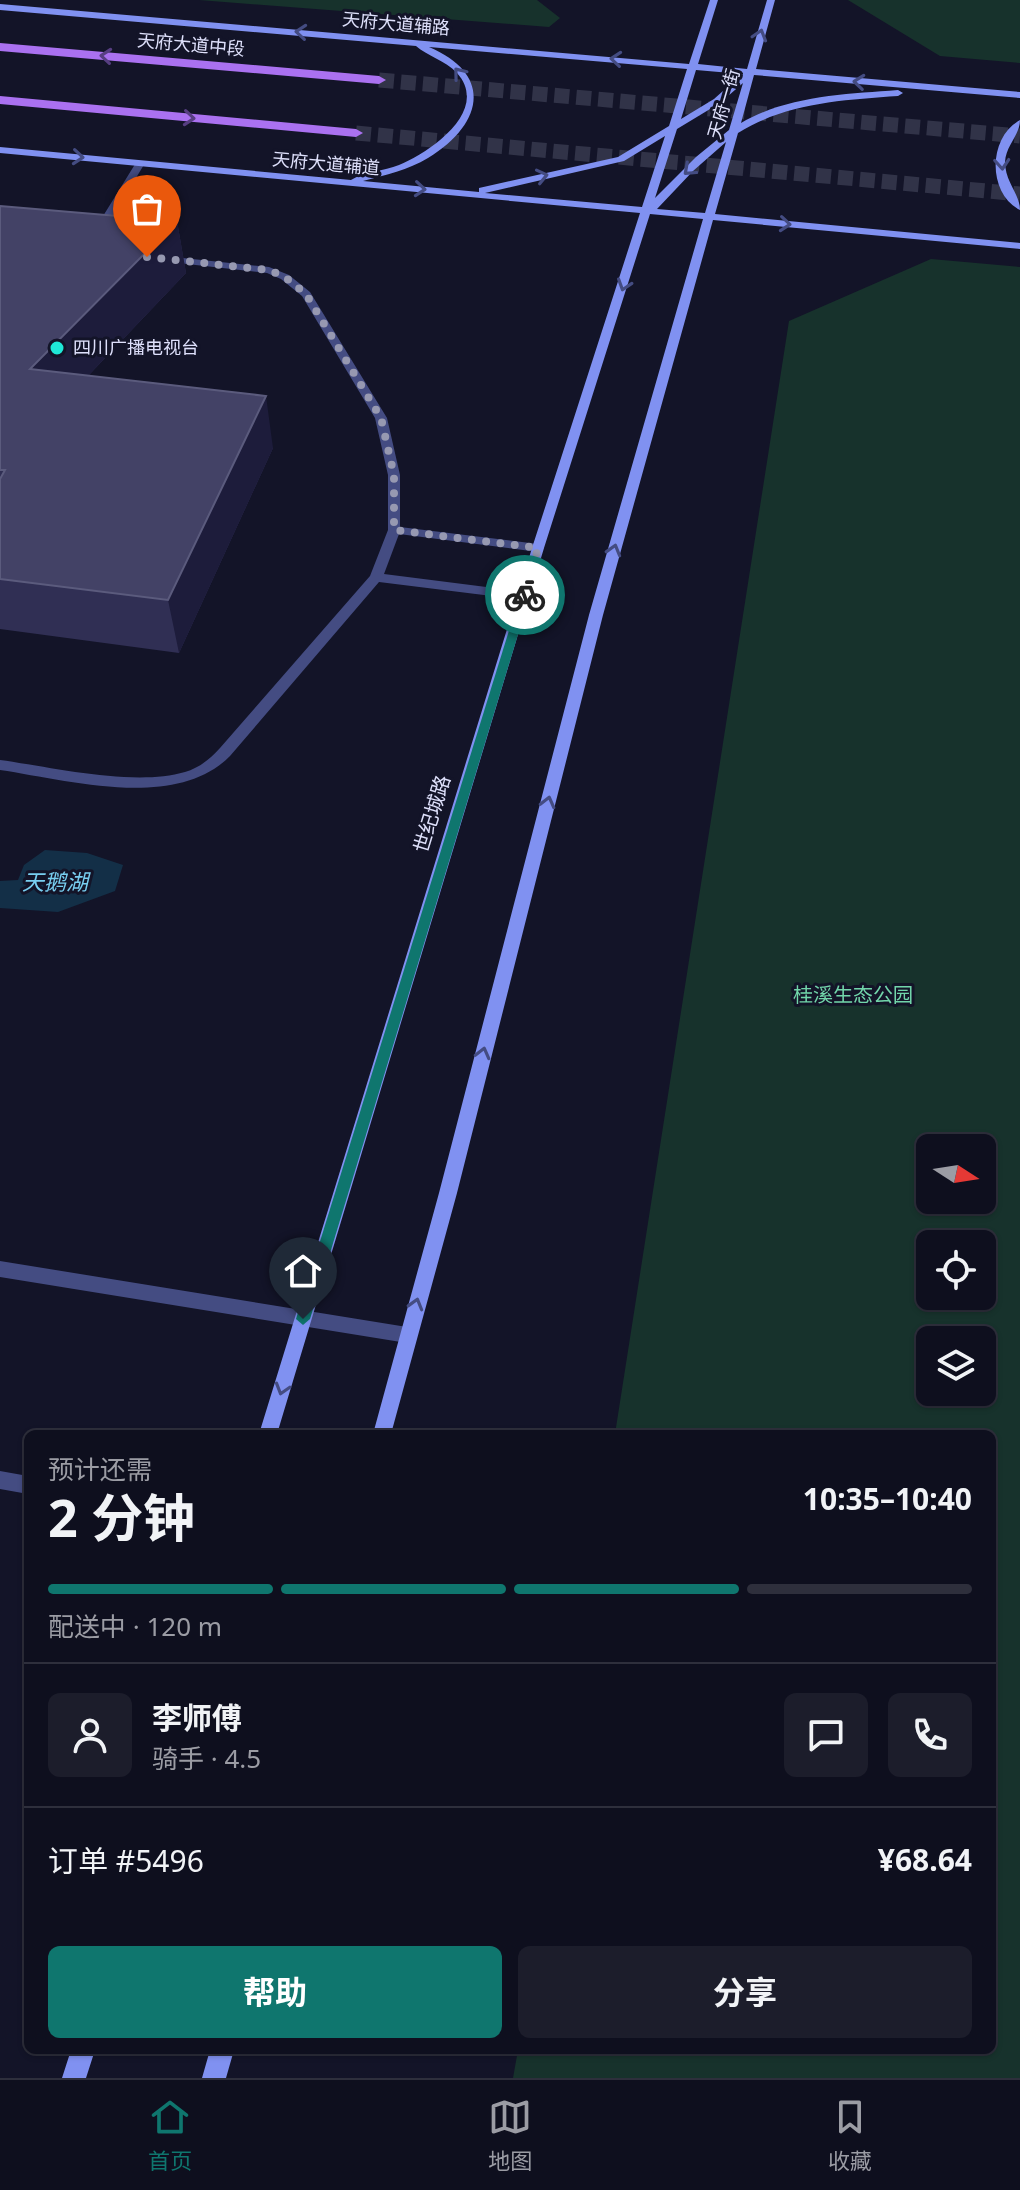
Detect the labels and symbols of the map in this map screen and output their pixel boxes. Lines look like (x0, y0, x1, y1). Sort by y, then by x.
street label: 天府大道辅路 (341, 6, 451, 40)
one-way arrow (294, 24, 307, 41)
street label: 天府大道中段 (136, 27, 246, 61)
one-way arrow (751, 29, 767, 43)
one-way arrow (99, 48, 112, 65)
one-way arrow (609, 51, 622, 68)
street label: 天府一街 (702, 66, 744, 142)
one-way arrow (454, 67, 468, 82)
one-way arrow (852, 73, 865, 90)
one-way arrow (183, 109, 196, 126)
street label: 天府大道辅道 (271, 146, 381, 180)
one-way arrow (72, 148, 85, 165)
one-way arrow (993, 158, 1010, 171)
one-way arrow (683, 161, 698, 175)
one-way arrow (535, 168, 548, 185)
pin (113, 175, 181, 257)
one-way arrow (414, 181, 427, 198)
one-way arrow (779, 215, 792, 232)
one-way arrow (618, 277, 634, 291)
place label: 四川广播电视台 (73, 335, 199, 359)
marker: 四川广播电视台 (48, 339, 66, 357)
one-way arrow (605, 544, 621, 558)
courier (485, 555, 565, 635)
street label: 世纪城路 (407, 772, 456, 856)
one-way arrow (538, 795, 555, 809)
water label: 天鹅湖 (22, 866, 91, 896)
park label: 桂溪生态公园 (793, 981, 913, 1008)
one-way arrow (474, 1047, 491, 1061)
north arrow (916, 1134, 996, 1214)
pin (269, 1237, 337, 1319)
one-way arrow (407, 1298, 423, 1312)
one-way arrow (275, 1382, 291, 1395)

